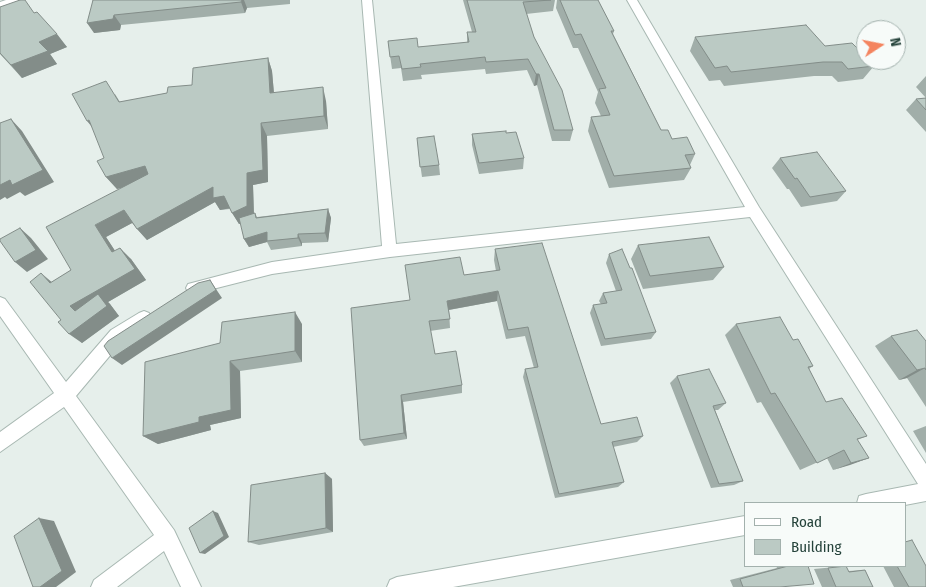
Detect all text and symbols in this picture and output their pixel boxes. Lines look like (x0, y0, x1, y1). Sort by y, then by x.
north arrow (856, 20, 906, 70)
text: N (886, 36, 904, 48)
legend (744, 502, 906, 567)
text: Road (791, 513, 822, 531)
text: Building (791, 538, 842, 556)

